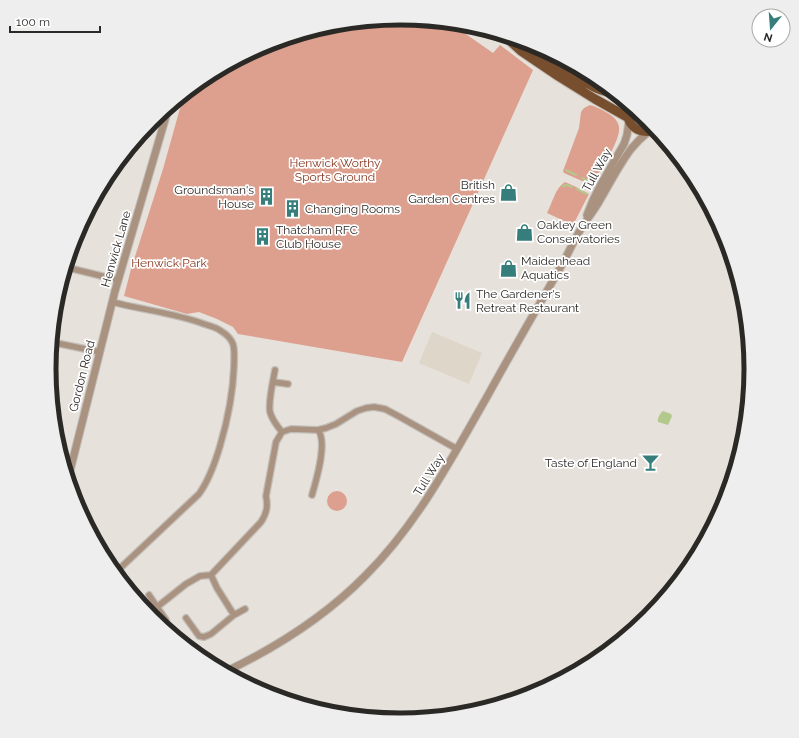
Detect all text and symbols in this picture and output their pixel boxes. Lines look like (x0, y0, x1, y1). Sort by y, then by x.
scale bar (10, 8, 100, 34)
north arrow (751, 8, 791, 48)
text: 100 m (16, 15, 50, 29)
text: N (762, 30, 774, 45)
street label: Tull Way (579, 146, 615, 194)
park label: Henwick Worthy Sports Ground (289, 156, 381, 184)
place label: British Garden Centres (408, 178, 495, 206)
shop icon: British Garden Centres (498, 182, 518, 202)
place label: Groundsman's House (174, 183, 254, 211)
building icon: Groundsman's House (257, 187, 277, 207)
building icon: Changing Rooms (282, 199, 302, 219)
place label: Changing Rooms (305, 202, 400, 216)
street label: Henwick Lane (98, 209, 134, 289)
place label: Oakley Green Conservatories (537, 218, 620, 246)
shop icon: Oakley Green Conservatories (514, 222, 534, 242)
place label: Thatcham RFC Club House (276, 223, 358, 251)
building icon: Thatcham RFC Club House (253, 227, 273, 247)
place label: Maidenhead Aquatics (521, 254, 590, 282)
park label: Henwick Park (131, 256, 207, 270)
shop icon: Maidenhead Aquatics (498, 258, 518, 278)
place label: The Gardener's Retreat Restaurant (476, 287, 579, 315)
restaurant icon: The Gardener's Retreat Restaurant (453, 291, 473, 311)
street label: Gordon Road (66, 339, 98, 413)
street label: Tull Way (411, 451, 448, 499)
bar icon: Taste of England (640, 453, 660, 473)
place label: Taste of England (545, 456, 637, 470)

